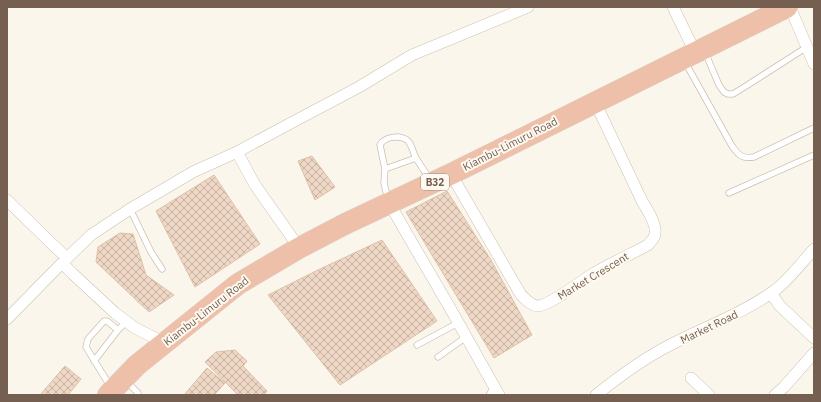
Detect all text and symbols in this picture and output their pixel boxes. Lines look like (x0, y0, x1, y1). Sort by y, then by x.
street label: Kiambu-Limuru Road (460, 114, 560, 174)
road number: B32 (421, 174, 449, 190)
street label: Market Crescent (555, 249, 631, 303)
street label: Kiambu-Limuru Road (161, 273, 251, 349)
street label: Market Road (678, 307, 740, 347)

